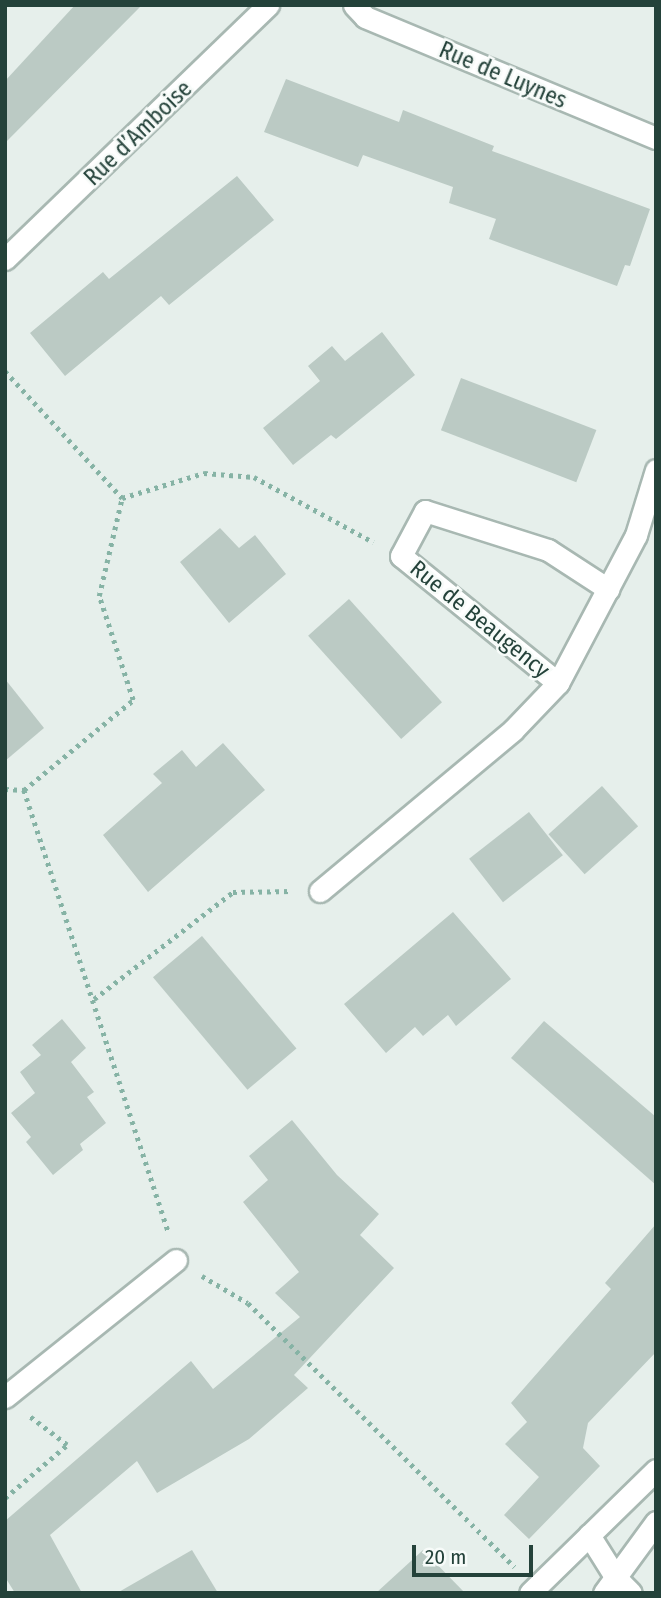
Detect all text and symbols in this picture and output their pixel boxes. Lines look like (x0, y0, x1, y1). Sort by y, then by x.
street label: Rue de Luynes (435, 36, 571, 114)
street label: Rue d’Amboise (78, 75, 198, 191)
street label: Rue de Beaugency (405, 554, 555, 684)
scale bar (416, 1532, 537, 1576)
text: 20 m (425, 1544, 466, 1570)

